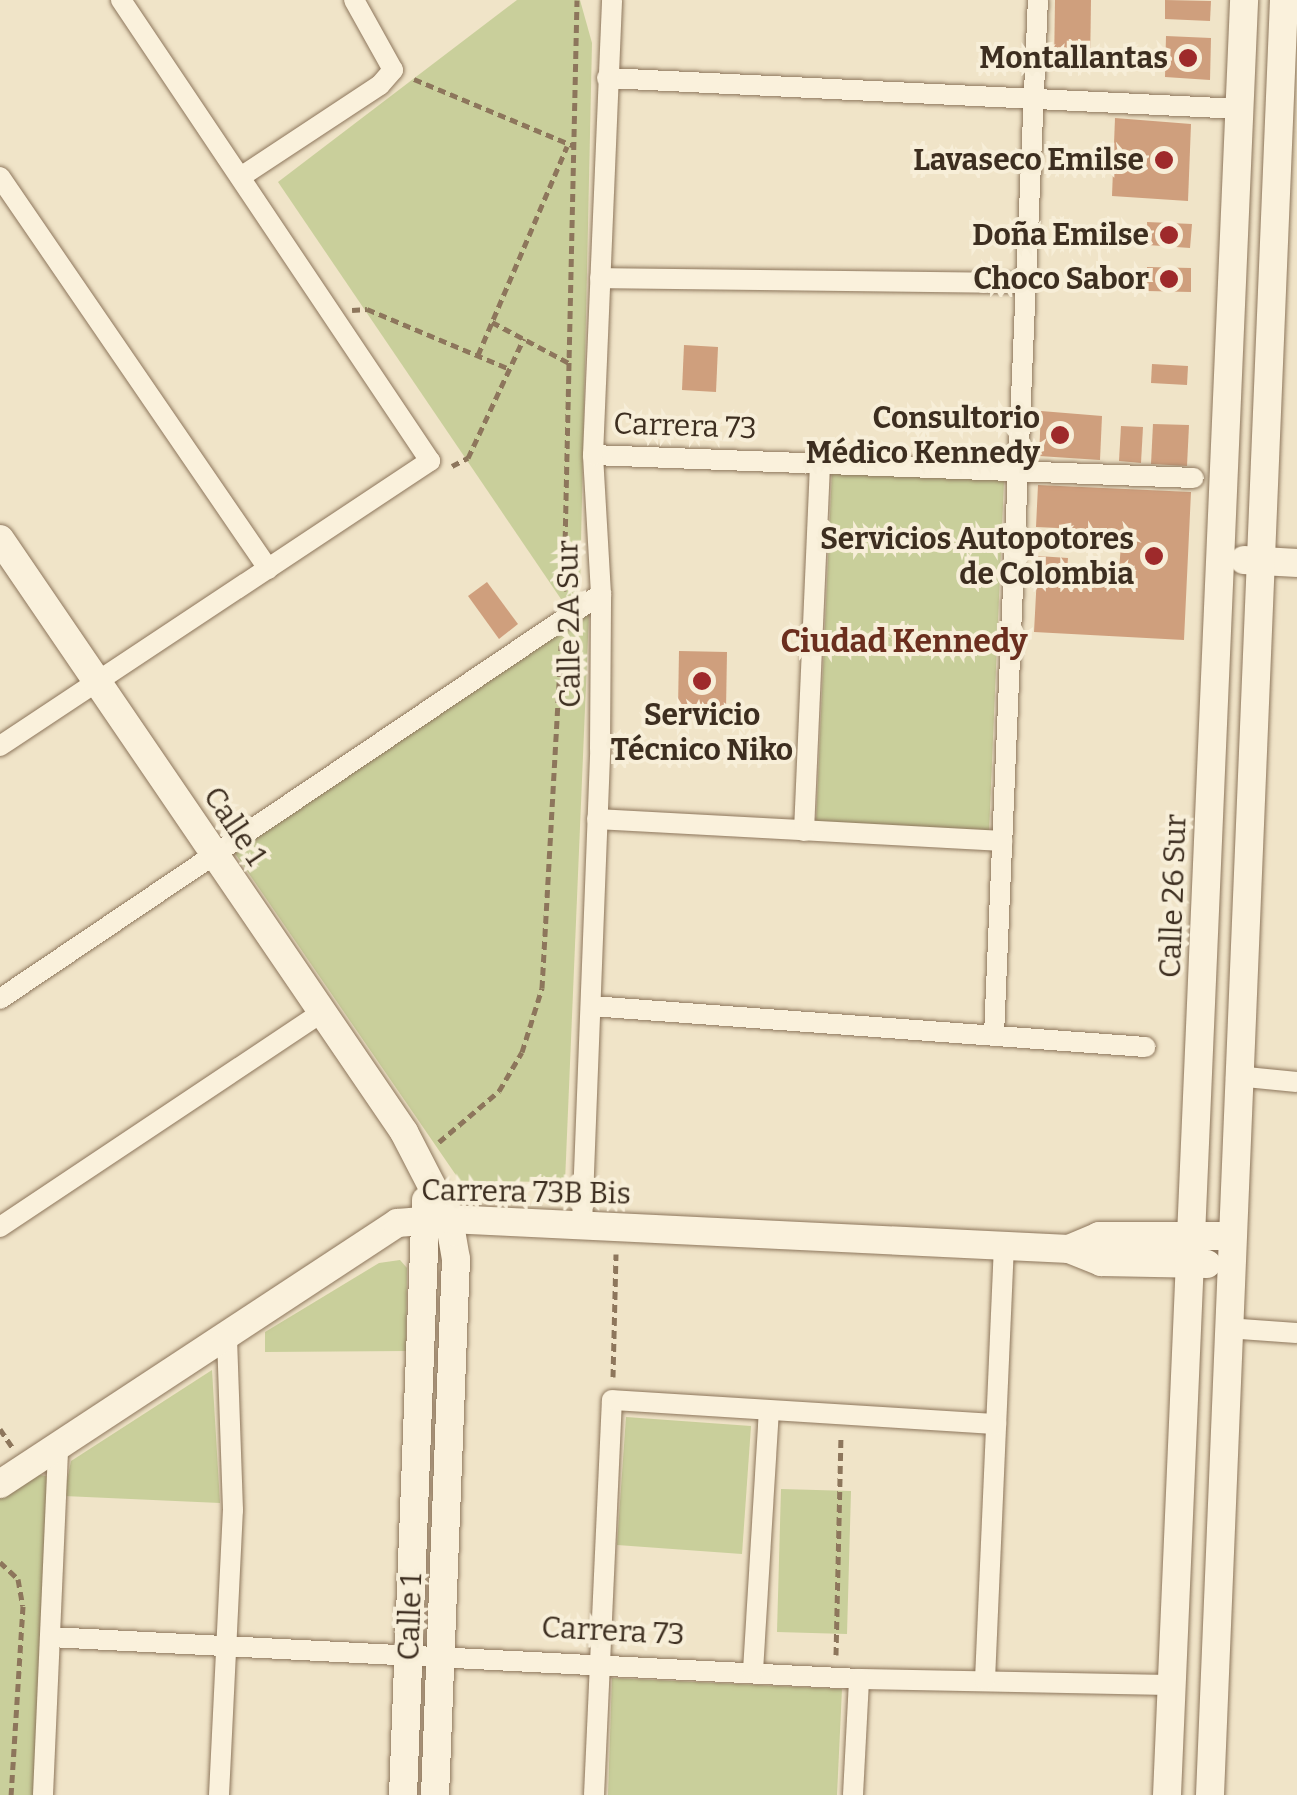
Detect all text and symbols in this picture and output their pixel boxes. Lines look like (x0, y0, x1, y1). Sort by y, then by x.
place label: Montallantas (979, 40, 1168, 76)
marker: Montallantas (1177, 47, 1199, 69)
place label: Lavaseco Emilse (913, 142, 1144, 178)
marker: Lavaseco Emilse (1153, 149, 1175, 171)
place label: Doña Emilse (972, 217, 1149, 253)
marker: Doña Emilse (1158, 224, 1180, 246)
place label: Choco Sabor (973, 261, 1149, 297)
marker: Choco Sabor (1158, 268, 1180, 290)
place label: Consultorio Médico Kennedy (806, 400, 1040, 470)
street label: Carrera 73 (613, 406, 757, 446)
marker: Consultorio Médico Kennedy (1049, 424, 1071, 446)
place label: Servicios Autopotores de Colombia (820, 521, 1134, 592)
street label: Calle 2A Sur (550, 540, 588, 708)
marker: Servicios Autopotores de Colombia (1143, 545, 1165, 567)
district label: Ciudad Kennedy (780, 622, 1028, 660)
marker: Servicio Técnico Niko (691, 670, 713, 692)
place label: Servicio Técnico Niko (611, 697, 793, 768)
street label: Calle 1 (196, 780, 274, 872)
street label: Calle 26 Sur (1152, 813, 1194, 979)
street label: Carrera 73B Bis (421, 1172, 631, 1212)
street label: Calle 1 (390, 1573, 430, 1661)
street label: Carrera 73 (541, 1609, 685, 1653)

